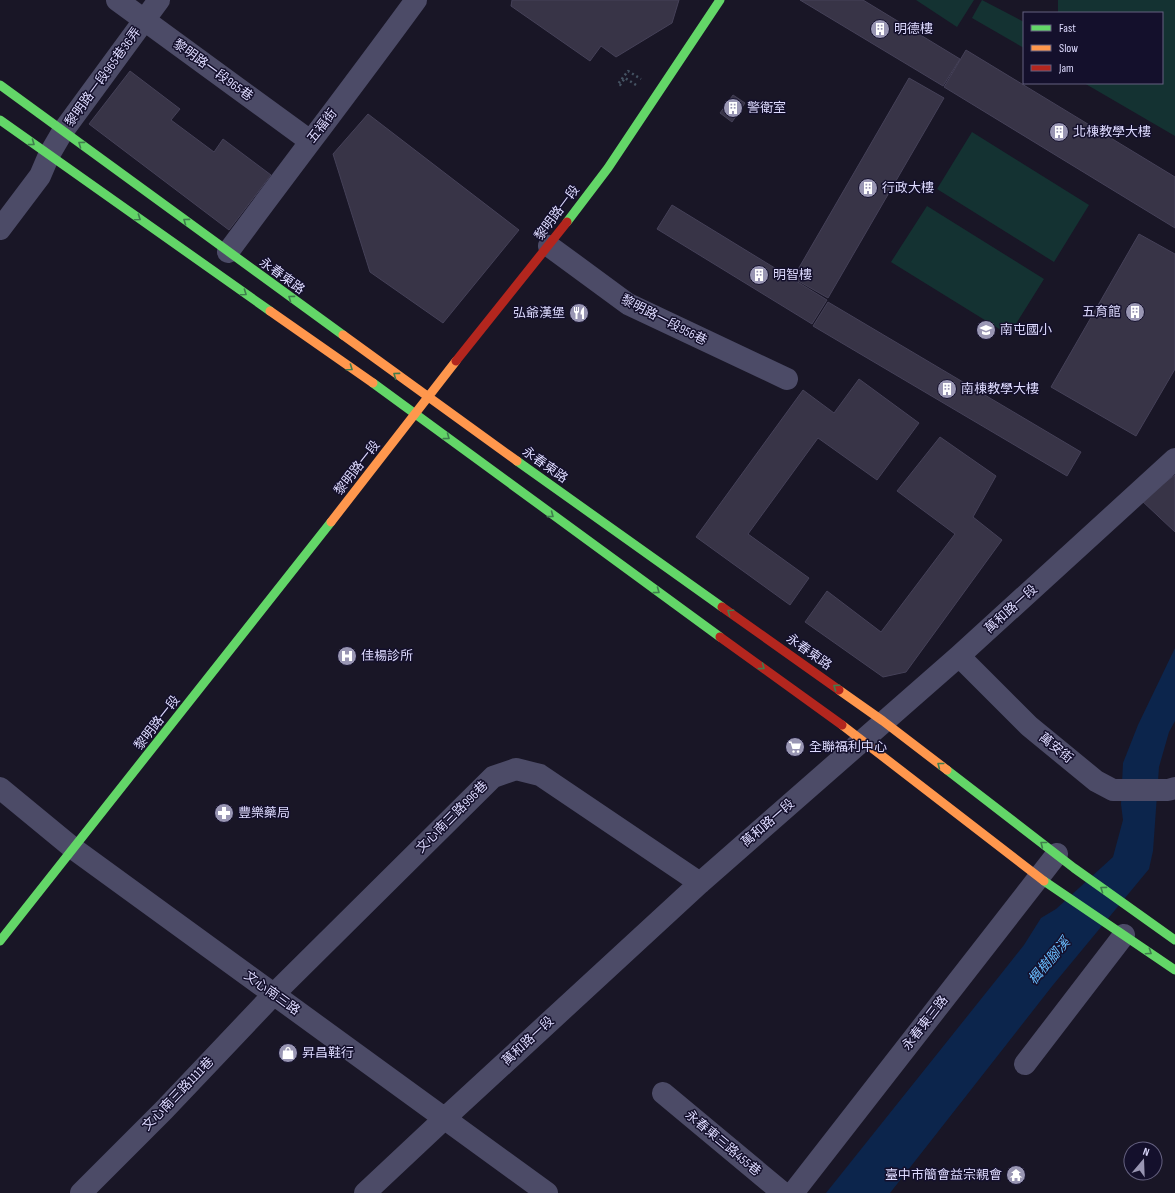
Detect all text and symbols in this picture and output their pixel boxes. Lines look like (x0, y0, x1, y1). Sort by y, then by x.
legend (1023, 12, 1163, 84)
building icon: 明德樓 (869, 18, 891, 40)
place label: 明德樓 (894, 21, 933, 37)
text: Fast (1059, 21, 1076, 36)
street label: 黎明路一段965巷36弄 (62, 24, 144, 130)
street label: 黎明路一段965巷 (170, 36, 256, 104)
text: Slow (1059, 41, 1078, 56)
text: Jam (1058, 61, 1074, 76)
building icon: 警衛室 (722, 97, 744, 119)
place label: 警衛室 (747, 100, 786, 116)
street label: 五福街 (304, 106, 340, 146)
building icon: 北棟教學大樓 (1048, 121, 1070, 143)
place label: 北棟教學大樓 (1073, 124, 1151, 140)
one-way arrow (27, 138, 34, 145)
one-way arrow (78, 141, 85, 149)
building icon: 行政大樓 (857, 177, 879, 199)
place label: 行政大樓 (882, 180, 934, 196)
street label: 黎明路一段 (531, 182, 583, 244)
one-way arrow (134, 213, 141, 221)
one-way arrow (183, 219, 190, 226)
street label: 永春東路 (256, 254, 308, 298)
building icon: 明智樓 (748, 264, 770, 286)
place label: 明智樓 (773, 267, 812, 283)
one-way arrow (240, 288, 247, 296)
street label: 黎明路一段956巷 (618, 291, 710, 349)
one-way arrow (288, 296, 295, 303)
building icon: 五育館 (1124, 301, 1146, 323)
restaurant icon: 弘爺漢堡 (568, 302, 590, 324)
place label: 五育館 (1082, 304, 1121, 320)
place label: 弘爺漢堡 (513, 305, 565, 321)
school or university icon: 南屯國小 (975, 319, 997, 341)
place label: 南屯國小 (1000, 322, 1052, 338)
one-way arrow (346, 363, 353, 370)
one-way arrow (393, 372, 400, 379)
building icon: 南棟教學大樓 (936, 378, 958, 400)
place label: 南棟教學大樓 (961, 381, 1039, 397)
one-way arrow (443, 432, 450, 440)
street label: 黎明路一段 (331, 437, 383, 499)
street label: 永春東路 (519, 444, 571, 486)
one-way arrow (547, 510, 554, 517)
street label: 萬和路一段 (981, 581, 1041, 637)
one-way arrow (652, 586, 659, 593)
one-way arrow (727, 610, 734, 617)
street label: 永春東路 (783, 631, 835, 673)
hospital icon: 佳楊診所 (336, 645, 358, 667)
place label: 佳楊診所 (361, 648, 413, 664)
one-way arrow (758, 662, 765, 670)
one-way arrow (833, 685, 840, 692)
street label: 黎明路一段 (131, 692, 183, 754)
street label: 萬安街 (1036, 730, 1076, 766)
supermarket icon: 全聯福利中心 (784, 736, 806, 758)
place label: 全聯福利中心 (809, 739, 887, 755)
one-way arrow (937, 762, 944, 769)
street label: 文心南三路996巷 (413, 778, 491, 856)
street label: 萬和路一段 (738, 796, 798, 850)
pharmacy icon: 豐樂藥局 (213, 802, 235, 824)
place label: 豐樂藥局 (238, 805, 290, 821)
one-way arrow (1040, 841, 1047, 849)
one-way arrow (1101, 887, 1108, 894)
water label: 楓樹腳溪 (1024, 933, 1075, 988)
one-way arrow (1145, 947, 1152, 954)
street label: 文心南三路 (241, 967, 303, 1019)
street label: 永春東三路 (899, 992, 951, 1054)
street label: 萬和路一段 (499, 1013, 557, 1069)
shop icon: 昇昌鞋行 (277, 1042, 299, 1064)
place label: 昇昌鞋行 (302, 1045, 354, 1061)
street label: 文心南三路1111巷 (139, 1054, 217, 1134)
street label: 永春東三路455巷 (682, 1107, 764, 1179)
north arrow (1123, 1141, 1163, 1181)
text: N (1141, 1145, 1151, 1159)
temple icon: 臺中市簡會益宗親會 (1005, 1164, 1027, 1186)
place label: 臺中市簡會益宗親會 (885, 1167, 1002, 1183)

